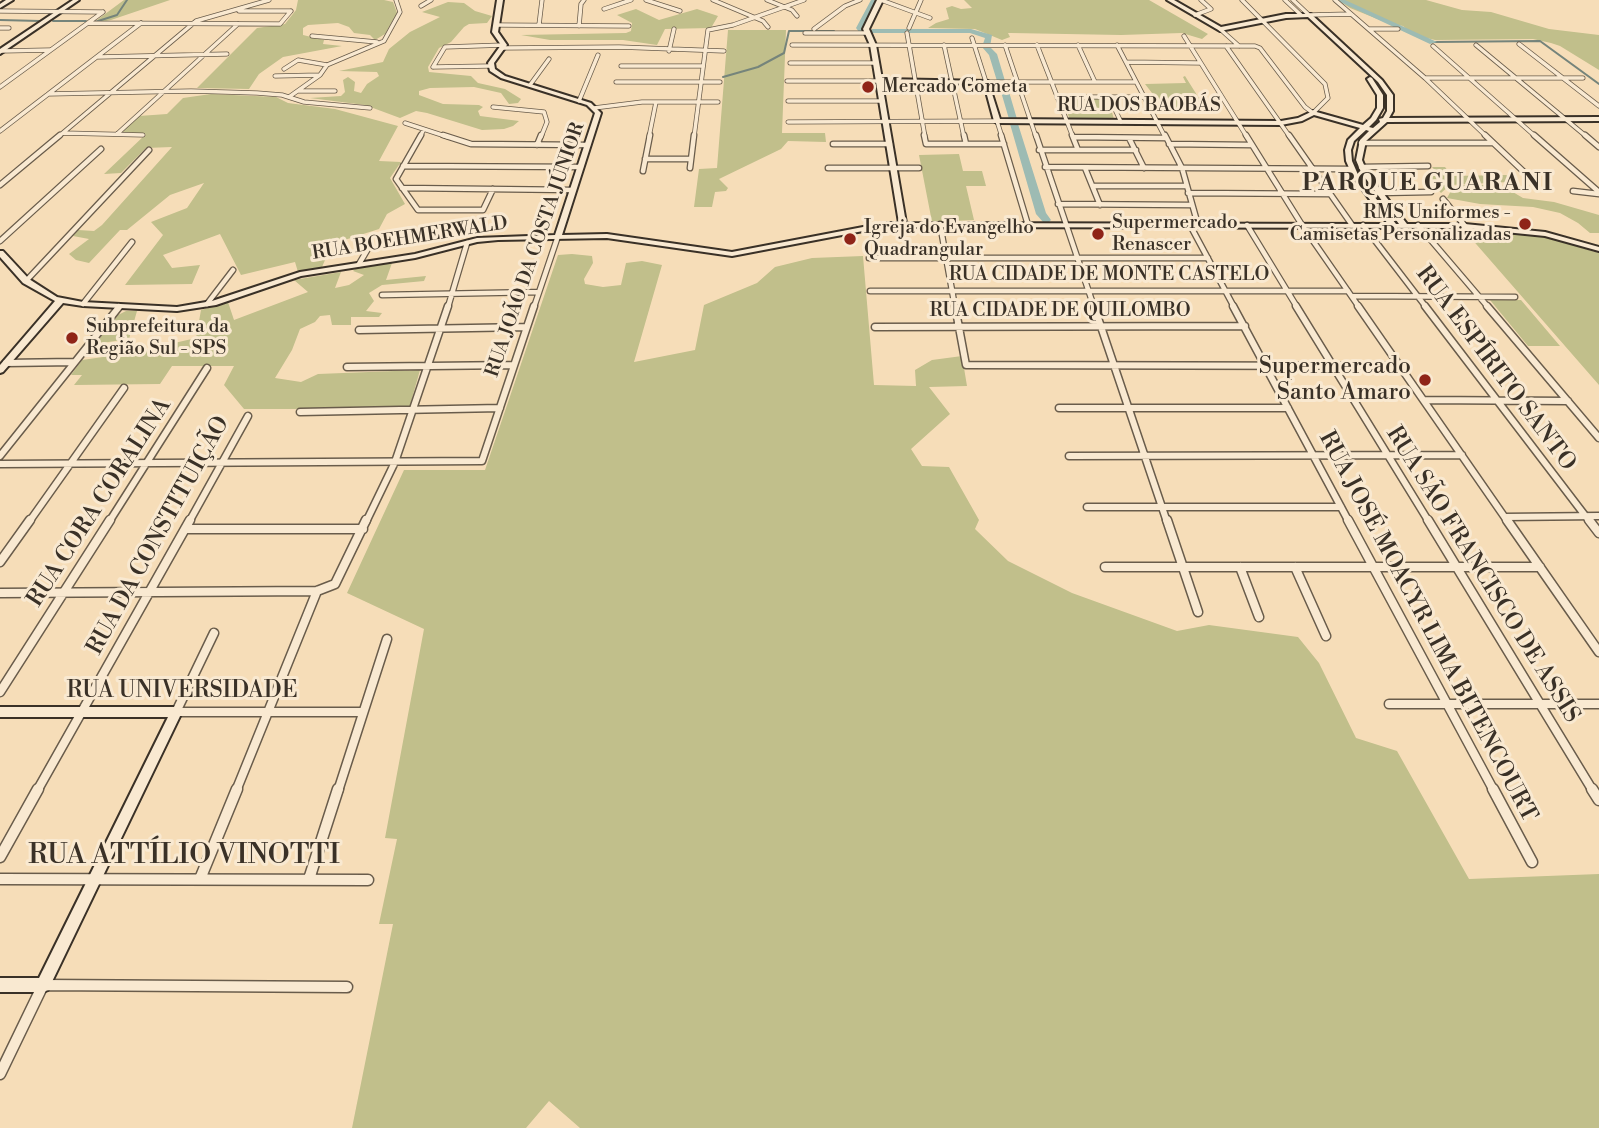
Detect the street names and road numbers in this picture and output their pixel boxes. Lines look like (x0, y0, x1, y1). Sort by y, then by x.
street label: RUA DOS BAOBÁS (1057, 95, 1221, 117)
street label: RUA JOÃO DA COSTA JÚNIOR (482, 120, 590, 380)
street label: RUA BOEHMERWALD (311, 212, 509, 266)
street label: RUA ESPÍRITO SANTO (1409, 261, 1581, 477)
street label: RUA CIDADE DE MONTE CASTELO (949, 264, 1269, 286)
street label: RUA CIDADE DE QUILOMBO (929, 300, 1191, 322)
street label: RUA CORA CORALINA (22, 393, 178, 613)
street label: RUA DA CONSTITUIÇÃO (82, 412, 236, 660)
street label: RUA SÃO FRANCISCO DE ASSIS (1379, 422, 1585, 728)
street label: RUA JOSÉ MOACYR LIMA BITENCOURT (1312, 427, 1542, 827)
street label: RUA UNIVERSIDADE (66, 677, 298, 705)
street label: RUA ATTÍLIO VINOTTI (28, 839, 340, 873)

